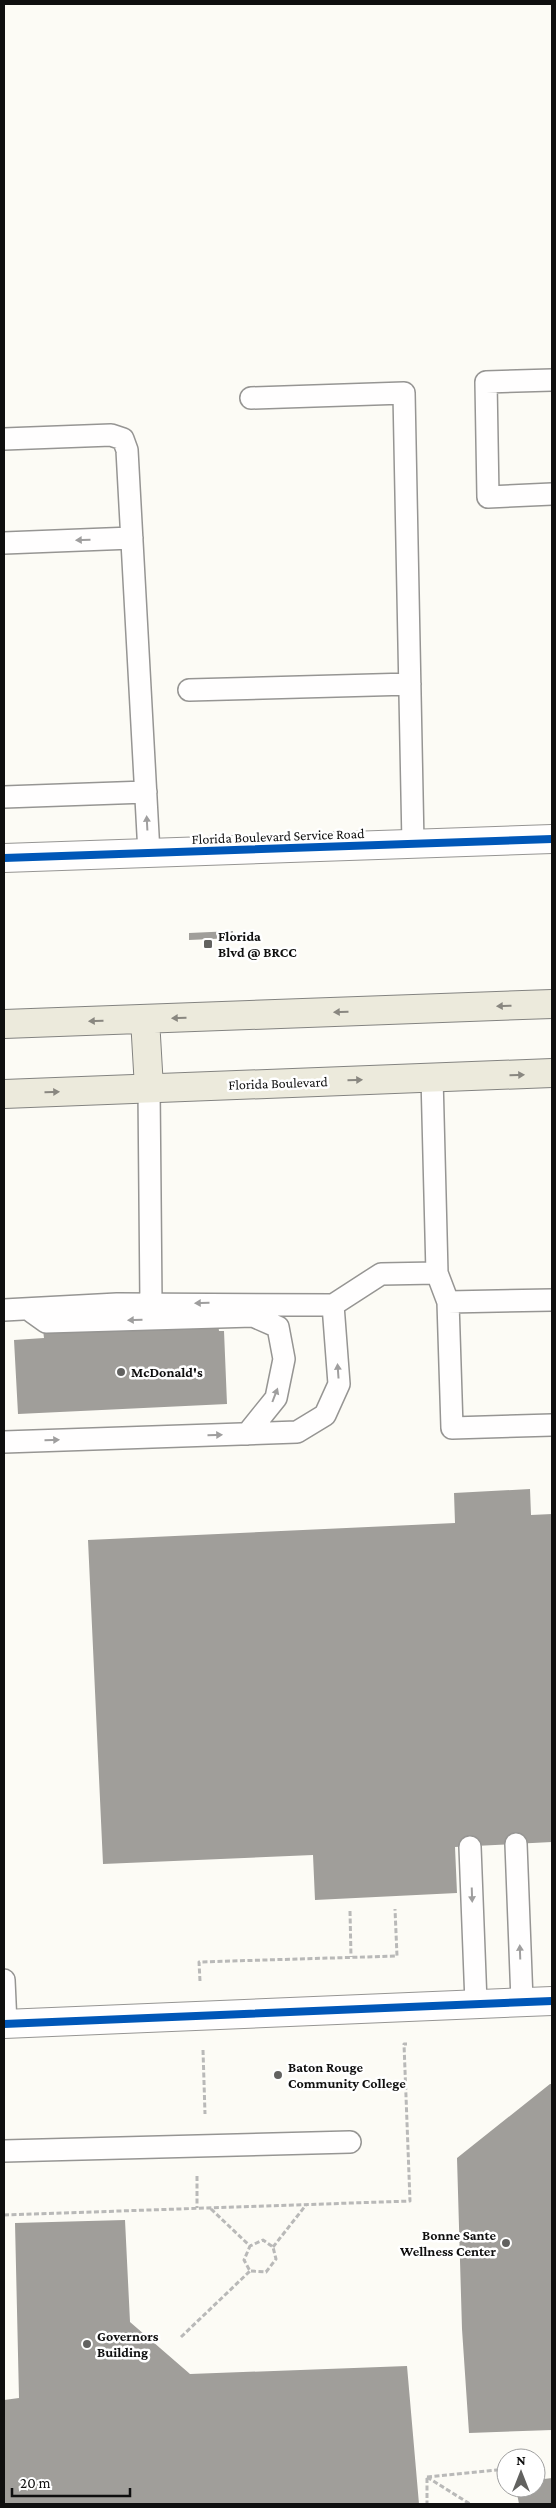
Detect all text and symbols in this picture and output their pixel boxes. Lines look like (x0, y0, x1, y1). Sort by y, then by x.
one-way arrow (75, 536, 91, 544)
one-way arrow (143, 814, 151, 830)
street label: Florida Boulevard Service Road (191, 825, 365, 847)
place label: Florida Blvd @ BRCC (218, 928, 297, 960)
marker: Florida Blvd @ BRCC (202, 938, 214, 950)
one-way arrow (495, 1002, 511, 1010)
one-way arrow (333, 1008, 349, 1016)
one-way arrow (171, 1014, 187, 1022)
one-way arrow (88, 1017, 104, 1025)
one-way arrow (509, 1070, 525, 1078)
street label: Florida Boulevard (228, 1073, 329, 1093)
one-way arrow (347, 1076, 363, 1084)
one-way arrow (45, 1087, 61, 1095)
one-way arrow (194, 1299, 210, 1307)
one-way arrow (127, 1316, 143, 1324)
one-way arrow (334, 1363, 342, 1379)
place label: McDonald's (131, 1364, 203, 1380)
marker: McDonald's (115, 1366, 127, 1378)
one-way arrow (271, 1387, 279, 1402)
one-way arrow (207, 1431, 223, 1439)
one-way arrow (45, 1436, 61, 1444)
one-way arrow (469, 1888, 477, 1904)
one-way arrow (516, 1944, 524, 1960)
place label: Baton Rouge Community College (288, 2059, 406, 2091)
marker: Baton Rouge Community College (272, 2069, 284, 2081)
place label: Bonne Sante Wellness Center (399, 2227, 496, 2259)
marker: Bonne Sante Wellness Center (500, 2237, 512, 2249)
place label: Governors Building (97, 2328, 159, 2360)
marker: Governors Building (81, 2338, 93, 2350)
north arrow (496, 2448, 546, 2498)
text: N (516, 2452, 526, 2468)
scale bar (12, 2466, 130, 2498)
text: 20 m (20, 2475, 51, 2491)

